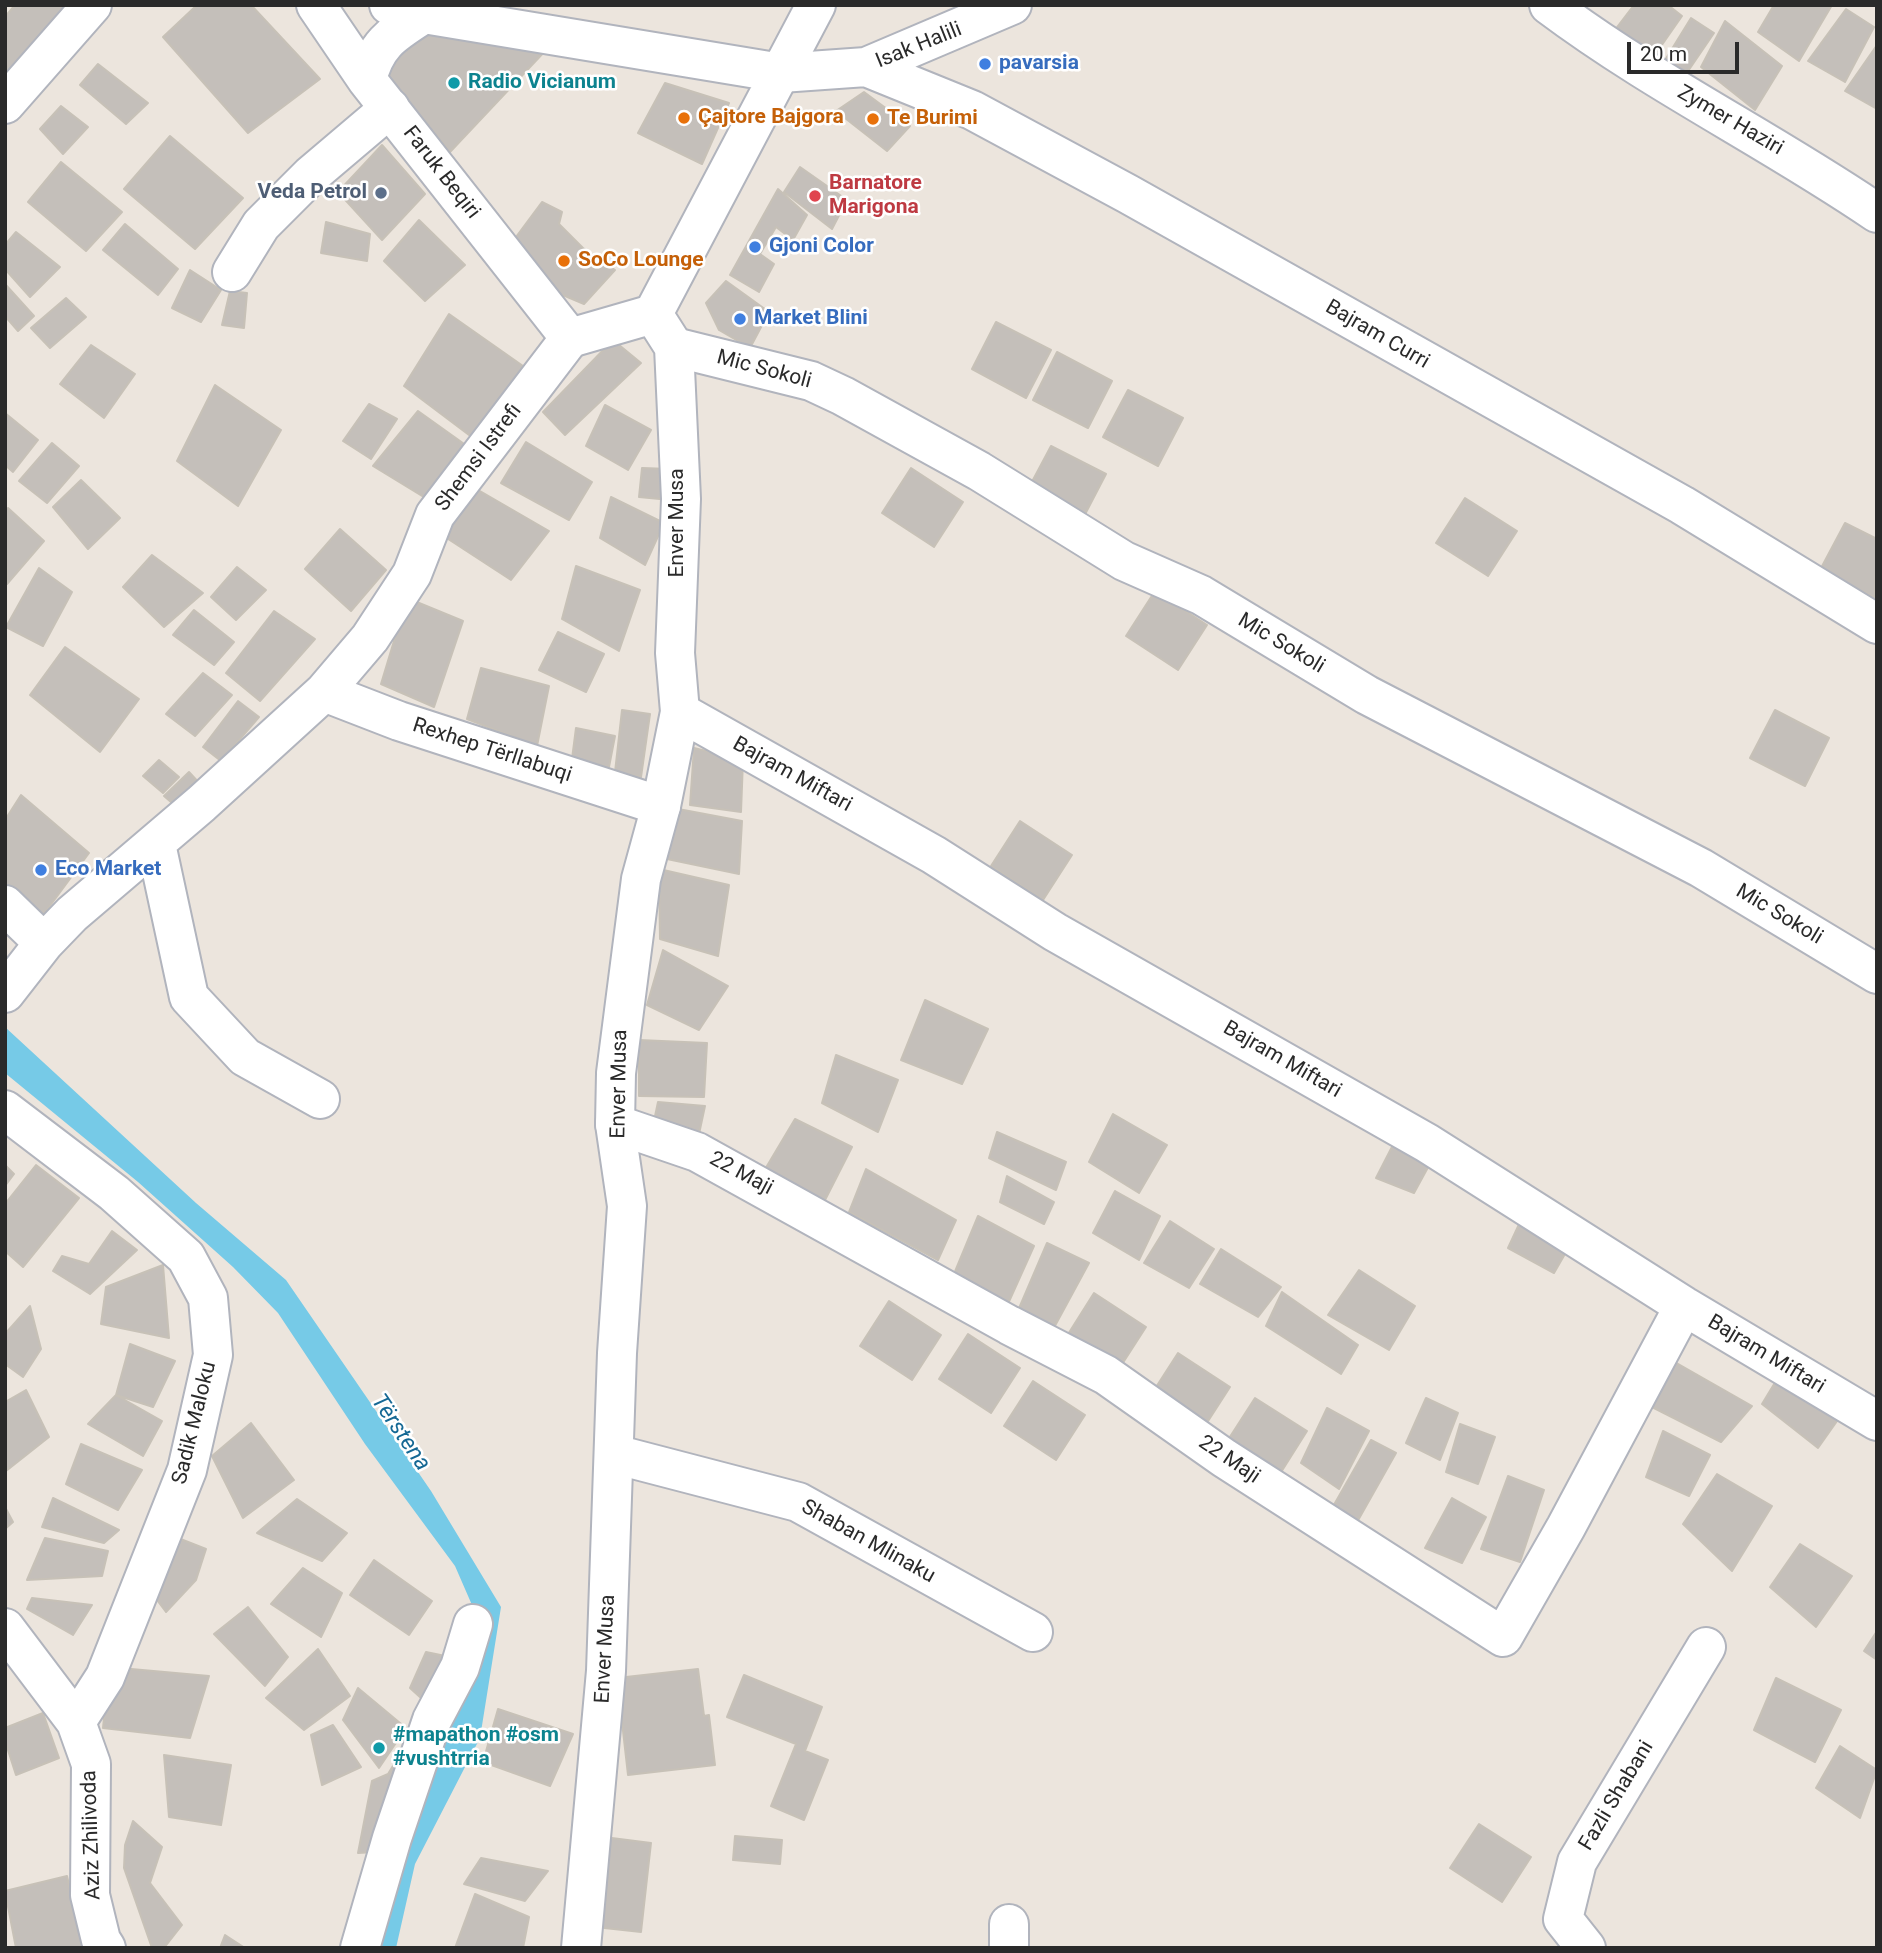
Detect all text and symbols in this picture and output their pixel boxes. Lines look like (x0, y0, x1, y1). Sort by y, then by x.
street label: Isak Halili (872, 17, 966, 75)
scale bar (1630, 28, 1742, 72)
text: 20 m (1640, 42, 1687, 66)
place label: pavarsia (999, 51, 1079, 77)
marker: pavarsia (977, 56, 993, 72)
place label: Radio Vicianum (468, 70, 616, 96)
marker: Radio Vicianum (446, 75, 462, 91)
street label: Zymer Haziri (1672, 81, 1788, 161)
place label: Çajtore Bajgora (698, 105, 844, 131)
place label: Te Burimi (887, 106, 978, 132)
marker: Çajtore Bajgora (676, 110, 692, 126)
marker: Te Burimi (865, 111, 881, 127)
street label: Faruk Beqiri (397, 122, 485, 224)
place label: Barnatore Marigona (829, 171, 922, 221)
place label: Veda Petrol (257, 180, 367, 206)
marker: Veda Petrol (373, 185, 389, 201)
marker: Barnatore Marigona (807, 188, 823, 204)
place label: Gjoni Color (769, 234, 874, 260)
marker: Gjoni Color (747, 239, 763, 255)
place label: SoCo Lounge (578, 248, 704, 274)
marker: SoCo Lounge (556, 253, 572, 269)
street label: Bajram Curri (1321, 295, 1433, 375)
place label: Market Blini (754, 306, 868, 332)
marker: Market Blini (732, 311, 748, 327)
street label: Mic Sokoli (714, 345, 814, 395)
street label: Shemsi Istrefi (430, 399, 528, 517)
street label: Enver Musa (665, 468, 691, 578)
street label: Mic Sokoli (1233, 608, 1329, 680)
street label: Rexhep Tërllabuqi (409, 713, 575, 789)
street label: Bajram Miftari (728, 732, 856, 818)
place label: Eco Market (55, 857, 161, 883)
marker: Eco Market (33, 862, 49, 878)
street label: Mic Sokoli (1731, 879, 1827, 951)
street label: Bajram Miftari (1218, 1016, 1346, 1104)
street label: Enver Musa (606, 1029, 634, 1139)
street label: 22 Maji (705, 1147, 777, 1201)
street label: Bajram Miftari (1703, 1310, 1829, 1400)
street label: Sadik Maloku (168, 1359, 222, 1487)
water label: Tërstena (364, 1389, 436, 1477)
street label: 22 Maji (1193, 1430, 1265, 1490)
street label: Shaban Mlinaku (797, 1495, 939, 1589)
street label: Enver Musa (591, 1594, 621, 1704)
place label: #mapathon #osm #vushtrria (393, 1723, 559, 1773)
street label: Fazli Shabani (1574, 1736, 1660, 1856)
marker: #mapathon #osm #vushtrria (371, 1740, 387, 1756)
street label: Aziz Zhilivoda (77, 1770, 107, 1900)

